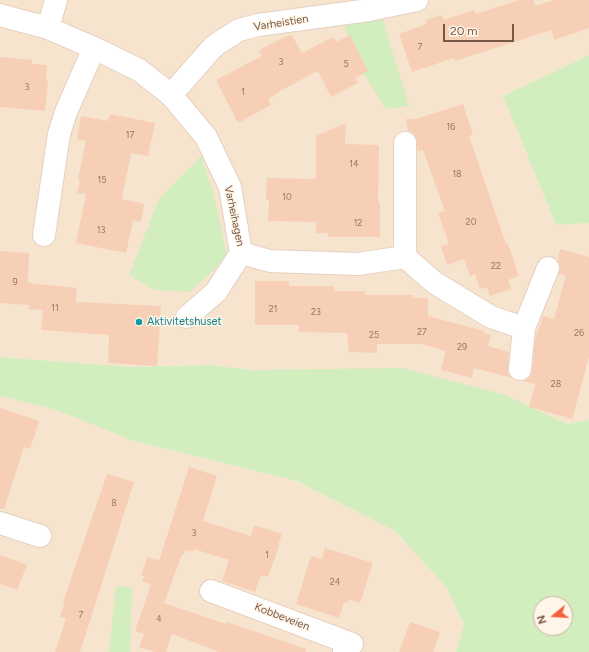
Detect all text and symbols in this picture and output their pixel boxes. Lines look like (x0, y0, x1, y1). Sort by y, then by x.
street label: Varheistien (253, 12, 309, 34)
scale bar (445, 16, 516, 42)
text: 20 m (450, 24, 478, 38)
house number: 7 (418, 42, 422, 52)
house number: 3 (279, 57, 283, 67)
house number: 5 (343, 59, 349, 69)
house number: 3 (25, 82, 29, 92)
house number: 1 (241, 87, 245, 97)
house number: 16 (447, 122, 455, 132)
house number: 17 (126, 130, 134, 140)
house number: 14 (349, 159, 359, 169)
house number: 18 (452, 169, 462, 179)
house number: 15 (98, 175, 106, 185)
street label: Varheihagen (221, 185, 247, 247)
house number: 10 (282, 192, 292, 202)
house number: 20 (466, 217, 476, 227)
house number: 12 (354, 218, 362, 228)
house number: 13 (97, 225, 105, 235)
house number: 22 (491, 261, 501, 271)
house number: 9 (12, 277, 18, 287)
house number: 11 (51, 303, 59, 313)
house number: 21 (269, 304, 277, 314)
house number: 23 (311, 307, 321, 317)
place label: Aktivitetshuset (147, 315, 222, 329)
marker: Aktivitetshuset (134, 317, 144, 327)
house number: 27 (417, 327, 427, 337)
house number: 26 (574, 328, 584, 338)
house number: 25 (369, 330, 379, 340)
house number: 29 (457, 342, 467, 352)
house number: 28 (551, 379, 561, 389)
house number: 8 (111, 498, 117, 508)
house number: 3 (192, 528, 196, 538)
house number: 1 (265, 550, 269, 560)
house number: 24 (330, 577, 340, 587)
north arrow (533, 596, 573, 636)
street label: Kobbeveien (253, 600, 311, 634)
house number: 7 (79, 610, 83, 620)
house number: 4 (156, 614, 162, 624)
text: N (535, 614, 550, 626)

